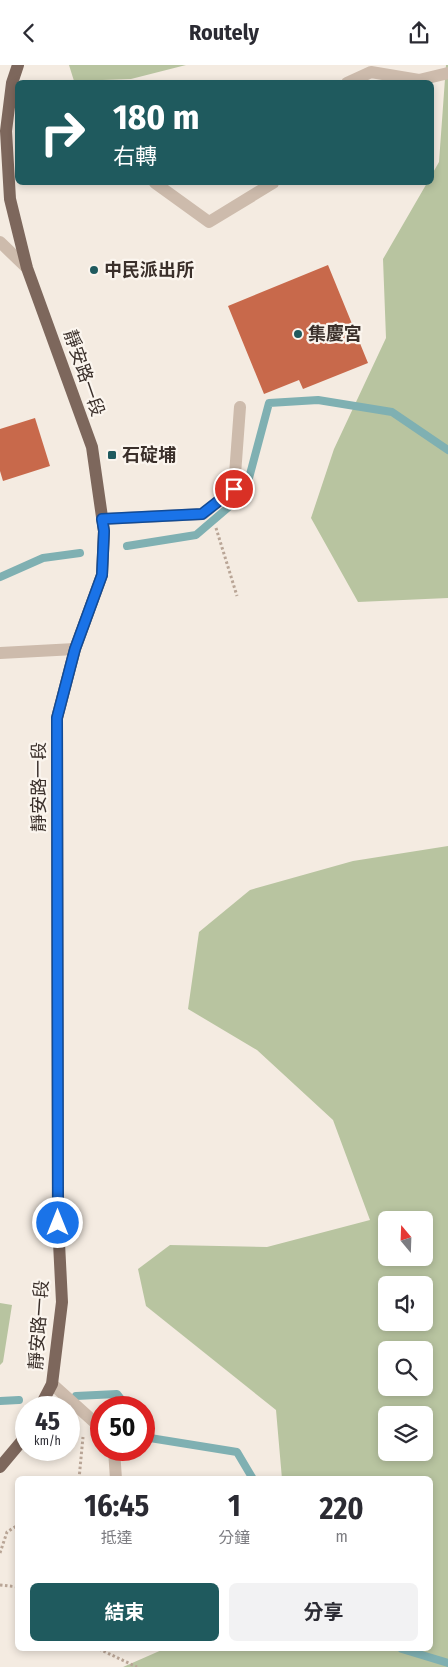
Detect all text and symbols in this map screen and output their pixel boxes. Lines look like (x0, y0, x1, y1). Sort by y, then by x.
icon: back (15, 19, 43, 47)
text: Routely (189, 19, 259, 46)
icon: share (405, 19, 433, 47)
text: 180 m (113, 96, 199, 138)
icon: right (30, 100, 95, 165)
text: 右轉 (113, 143, 157, 170)
place label: 中民派出所 (104, 259, 194, 281)
marker: 中民派出所 (88, 264, 100, 276)
place label: 集慶宮 (308, 323, 362, 345)
street label: 靜安路一段 (59, 327, 109, 419)
marker: 集慶宮 (292, 328, 304, 340)
place label: 石碇埔 (122, 444, 176, 466)
marker: 石碇埔 (106, 449, 118, 461)
pin (213, 468, 255, 510)
icon: arrive (220, 475, 248, 503)
street label: 靜安路一段 (28, 742, 50, 832)
position arrow (31, 1196, 83, 1248)
north arrow (378, 1211, 432, 1266)
map controls (378, 1211, 433, 1461)
button: sound (378, 1276, 433, 1331)
street label: 靜安路一段 (25, 1279, 53, 1371)
button: search (378, 1341, 433, 1396)
speed limit sign: 50 (90, 1396, 155, 1461)
button: layers (378, 1406, 433, 1461)
text: 45 (35, 1407, 60, 1437)
text: km/h (34, 1434, 61, 1448)
text: 16:45 (84, 1488, 149, 1524)
text: 1 (228, 1488, 241, 1524)
text: 220 (320, 1491, 364, 1527)
text: m (336, 1527, 348, 1546)
text: 抵達 (101, 1528, 133, 1547)
text: 分鐘 (218, 1528, 250, 1547)
button: 結束 (30, 1583, 219, 1641)
button: 分享 (229, 1583, 418, 1641)

